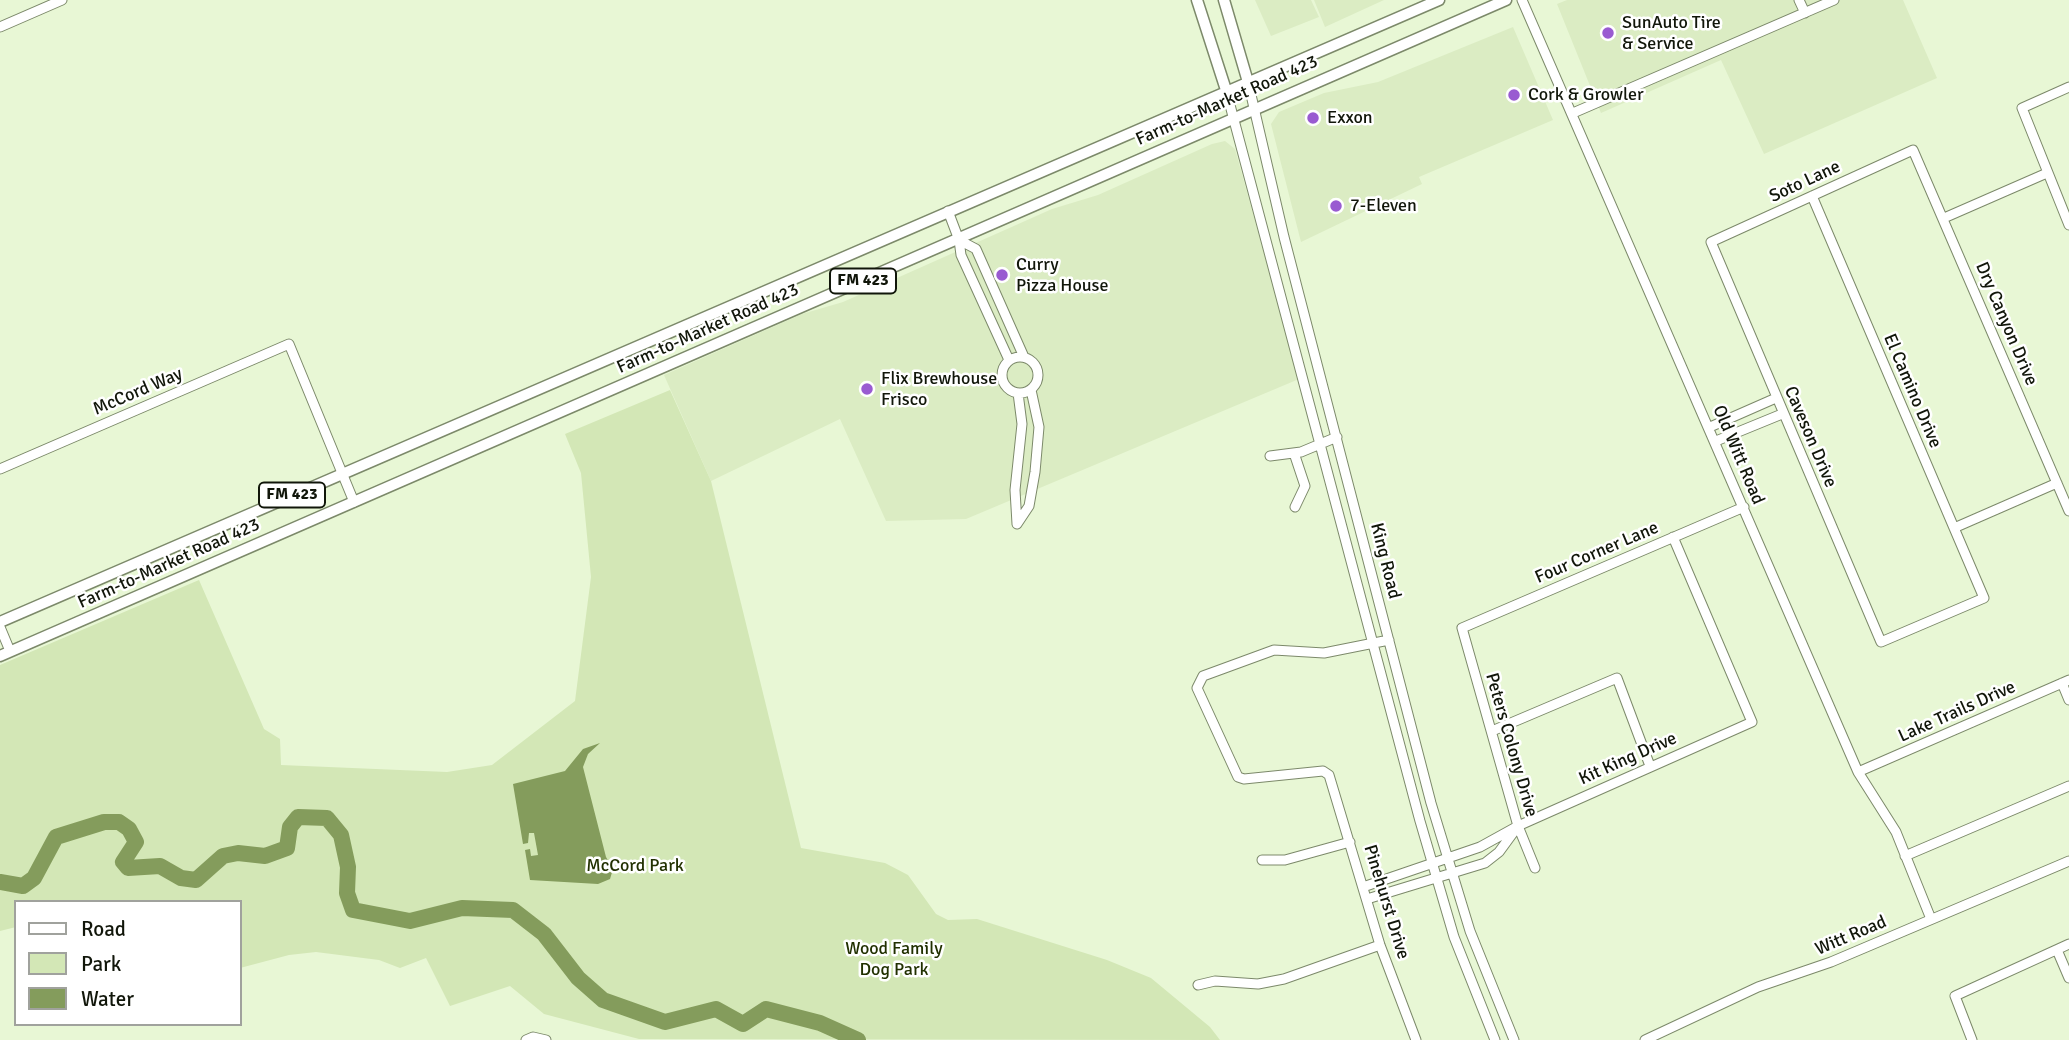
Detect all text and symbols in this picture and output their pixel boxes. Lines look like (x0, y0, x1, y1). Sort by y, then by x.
place label: SunAuto Tire & Service (1622, 12, 1721, 54)
marker: SunAuto Tire & Service (1600, 25, 1616, 41)
street label: Farm-to-Market Road 423 (1133, 51, 1321, 151)
place label: Cork & Growler (1528, 84, 1644, 106)
marker: Cork & Growler (1506, 87, 1522, 103)
place label: Exxon (1327, 107, 1373, 129)
marker: Exxon (1305, 110, 1321, 126)
street label: Soto Lane (1766, 156, 1844, 208)
place label: 7-Eleven (1350, 195, 1417, 217)
marker: 7-Eleven (1328, 198, 1344, 214)
place label: Curry Pizza House (1016, 254, 1108, 296)
street label: Dry Canyon Drive (1970, 259, 2042, 389)
marker: Curry Pizza House (994, 267, 1010, 283)
road number: FM 423 (830, 268, 896, 294)
street label: Farm-to-Market Road 423 (614, 279, 802, 379)
street label: El Camino Drive (1878, 331, 1946, 451)
street label: McCord Way (90, 363, 186, 421)
place label: Flix Brewhouse Frisco (881, 368, 997, 410)
marker: Flix Brewhouse Frisco (859, 381, 875, 397)
street label: Caveson Drive (1779, 383, 1841, 491)
street label: Old Witt Road (1707, 402, 1769, 508)
road number: FM 423 (259, 482, 325, 508)
street label: Farm-to-Market Road 423 (75, 514, 263, 614)
street label: Four Corner Lane (1532, 517, 1662, 589)
street label: King Road (1365, 521, 1405, 601)
street label: Peters Colony Drive (1480, 670, 1542, 820)
street label: Lake Trails Drive (1895, 677, 2019, 747)
street label: Kit King Drive (1576, 728, 1680, 790)
street label: Pinehurst Drive (1358, 842, 1414, 962)
park label: McCord Park (586, 855, 684, 877)
legend (14, 900, 242, 1026)
street label: Witt Road (1812, 911, 1890, 961)
text: Road (81, 916, 126, 942)
park label: Wood Family Dog Park (845, 938, 943, 981)
text: Park (81, 951, 121, 977)
text: Water (81, 986, 134, 1012)

